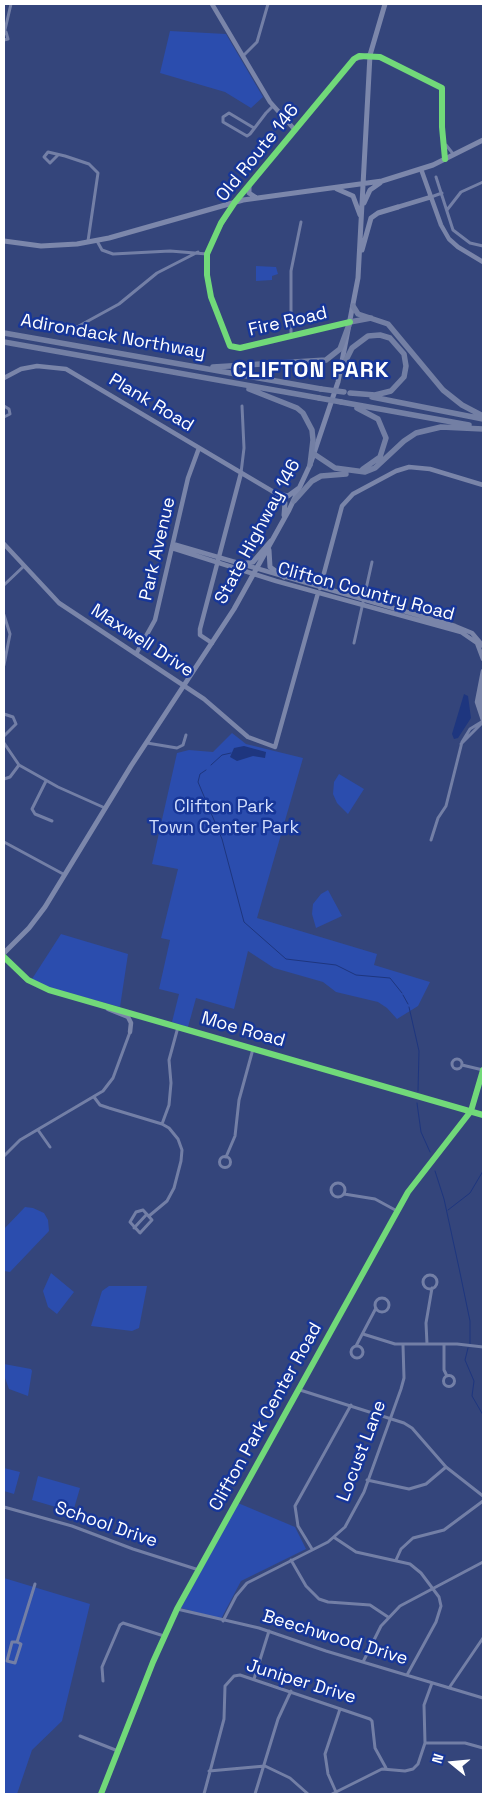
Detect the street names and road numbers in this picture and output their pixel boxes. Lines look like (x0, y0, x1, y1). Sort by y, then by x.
street label: Old Route 146 (212, 100, 304, 206)
street label: Fire Road (247, 302, 329, 342)
street label: Adirondack Northway (19, 310, 207, 364)
street label: Plank Road (105, 369, 197, 437)
street label: State Highway 146 (211, 456, 305, 608)
street label: Park Avenue (136, 495, 180, 603)
street label: Clifton Country Road (275, 558, 457, 626)
street label: Maxwell Drive (87, 600, 197, 682)
street label: Moe Road (199, 1008, 287, 1052)
street label: Clifton Park Center Road (205, 1319, 327, 1515)
street label: Locust Lane (333, 1397, 391, 1505)
street label: School Drive (52, 1497, 160, 1553)
street label: Beechwood Drive (260, 1606, 410, 1670)
street label: Juniper Drive (244, 1655, 358, 1709)

